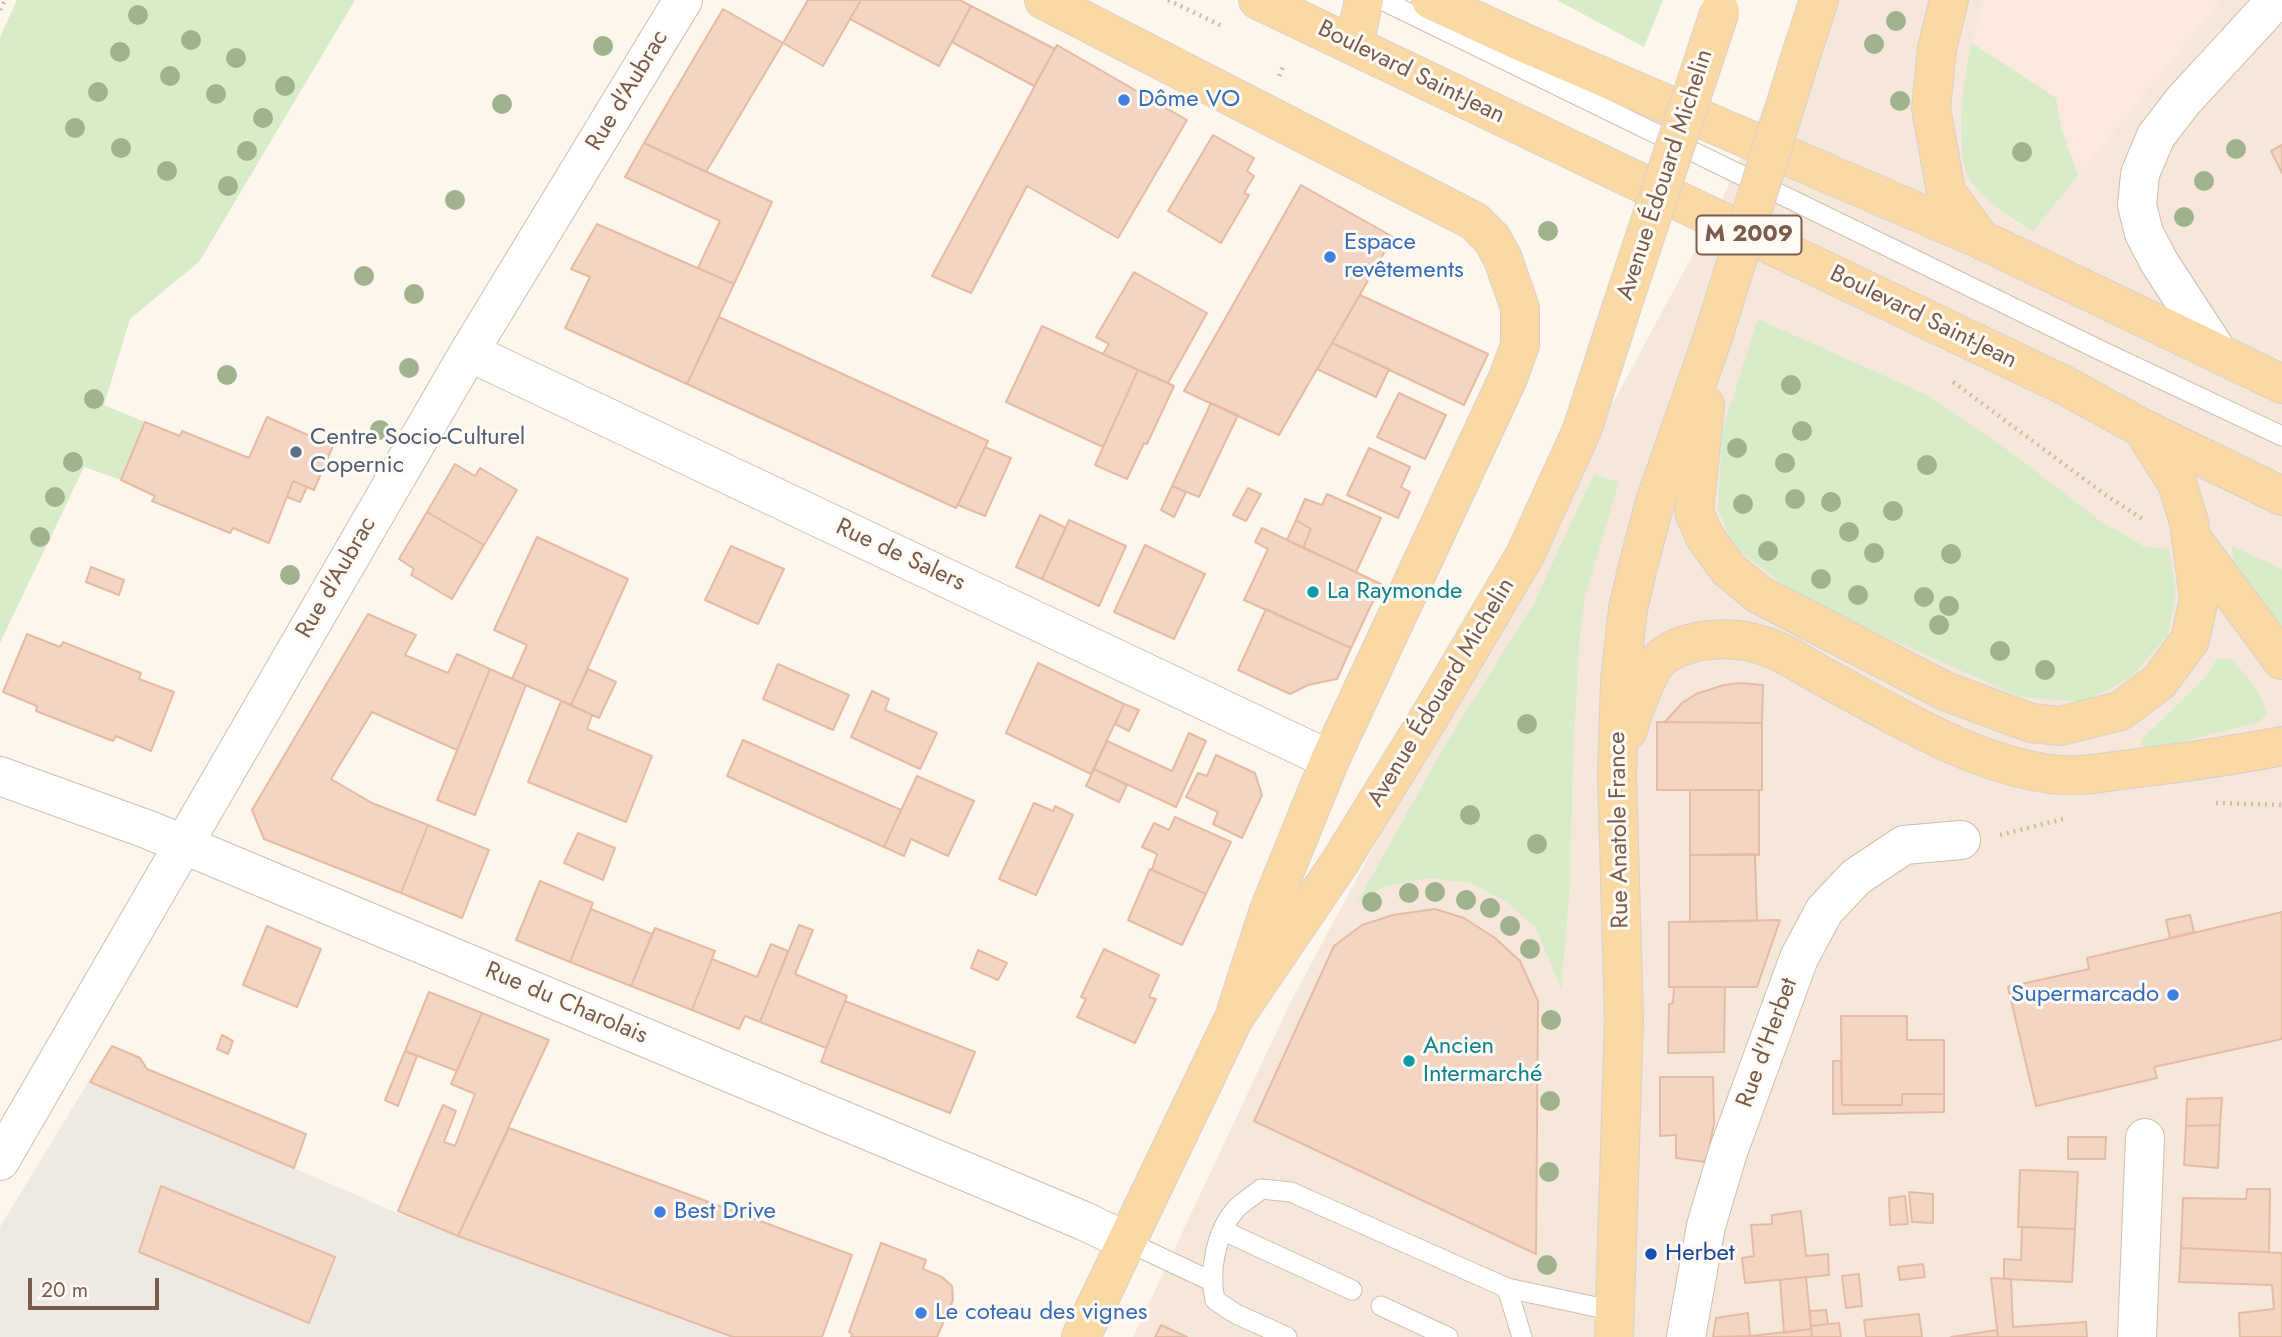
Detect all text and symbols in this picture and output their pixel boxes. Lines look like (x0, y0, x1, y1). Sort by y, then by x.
street label: Boulevard Saint-Jean (1313, 15, 1509, 131)
street label: Rue d'Aubrac (581, 26, 675, 156)
street label: Avenue Édouard Michelin (1612, 46, 1720, 304)
place label: Dôme VO (1138, 86, 1240, 114)
marker: Dôme VO (1116, 92, 1132, 108)
road number: M 2009 (1696, 216, 1802, 254)
place label: Espace revêtements (1344, 229, 1464, 285)
marker: Espace revêtements (1322, 249, 1338, 265)
street label: Boulevard Saint-Jean (1825, 260, 2021, 376)
place label: Centre Socio-Culturel Copernic (310, 424, 525, 480)
marker: Centre Socio-Culturel Copernic (288, 444, 304, 460)
street label: Rue d'Aubrac (291, 512, 383, 644)
street label: Rue de Salers (831, 514, 969, 598)
street label: Avenue Édouard Michelin (1362, 573, 1522, 813)
place label: La Raymonde (1327, 578, 1462, 606)
marker: La Raymonde (1305, 584, 1321, 600)
street label: Rue Anatole France (1604, 731, 1636, 929)
street label: Rue du Charolais (480, 957, 652, 1051)
street label: Rue d'Herbet (1731, 974, 1805, 1112)
place label: Supermarcado (2011, 981, 2159, 1009)
marker: Supermarcado (2165, 987, 2181, 1003)
place label: Ancien Intermarché (1423, 1033, 1542, 1089)
marker: Ancien Intermarché (1401, 1053, 1417, 1069)
place label: Best Drive (674, 1198, 776, 1226)
marker: Best Drive (652, 1204, 668, 1220)
place label: Herbet (1665, 1240, 1735, 1268)
marker: Herbet (1643, 1246, 1659, 1262)
scale bar (32, 1264, 163, 1308)
text: 20 m (41, 1275, 88, 1305)
place label: Le coteau des vignes (935, 1299, 1147, 1327)
marker: Le coteau des vignes (913, 1305, 929, 1321)

